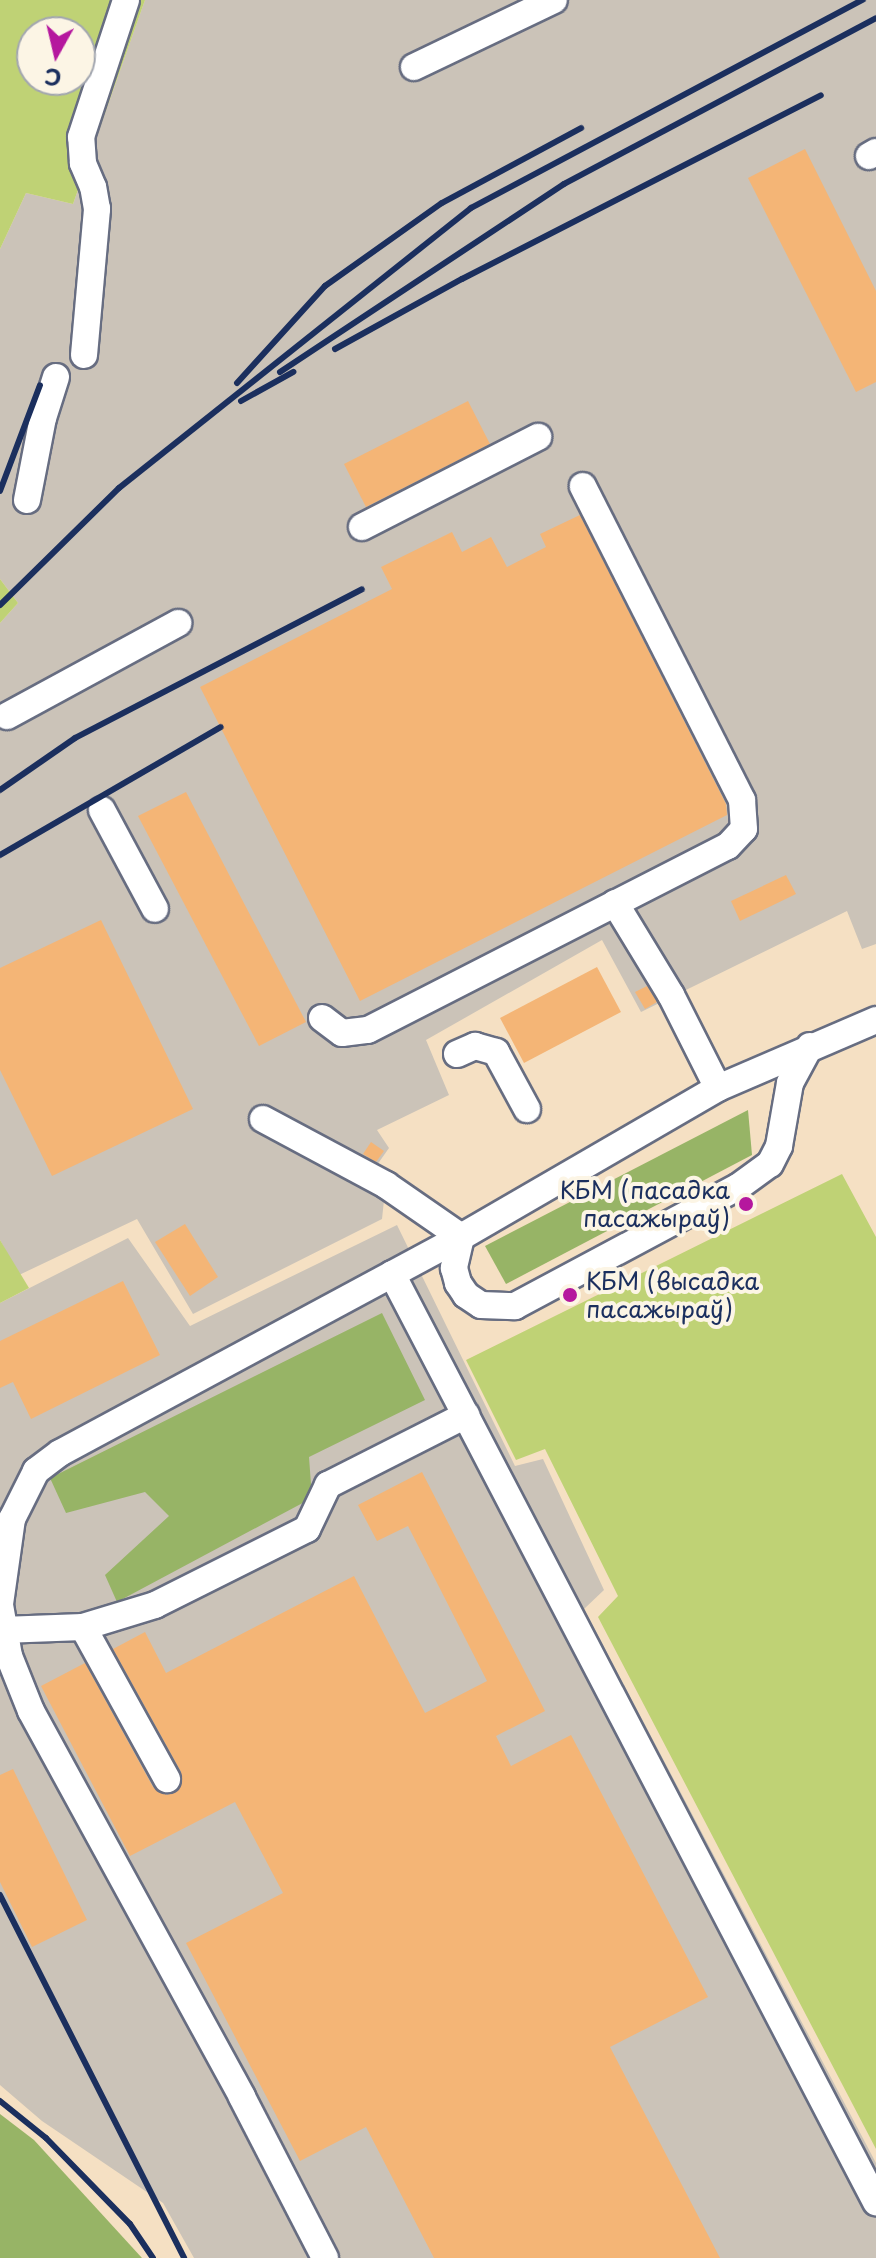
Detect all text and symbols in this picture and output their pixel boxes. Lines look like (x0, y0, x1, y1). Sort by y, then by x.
north arrow (16, 16, 96, 96)
text: С (42, 61, 63, 96)
place label: КБМ (пасадка пасажыраў) (559, 1176, 730, 1232)
marker: КБМ (пасадка пасажыраў) (737, 1195, 755, 1213)
place label: КБМ (высадка пасажыраў) (586, 1267, 759, 1323)
marker: КБМ (высадка пасажыраў) (561, 1286, 579, 1304)

